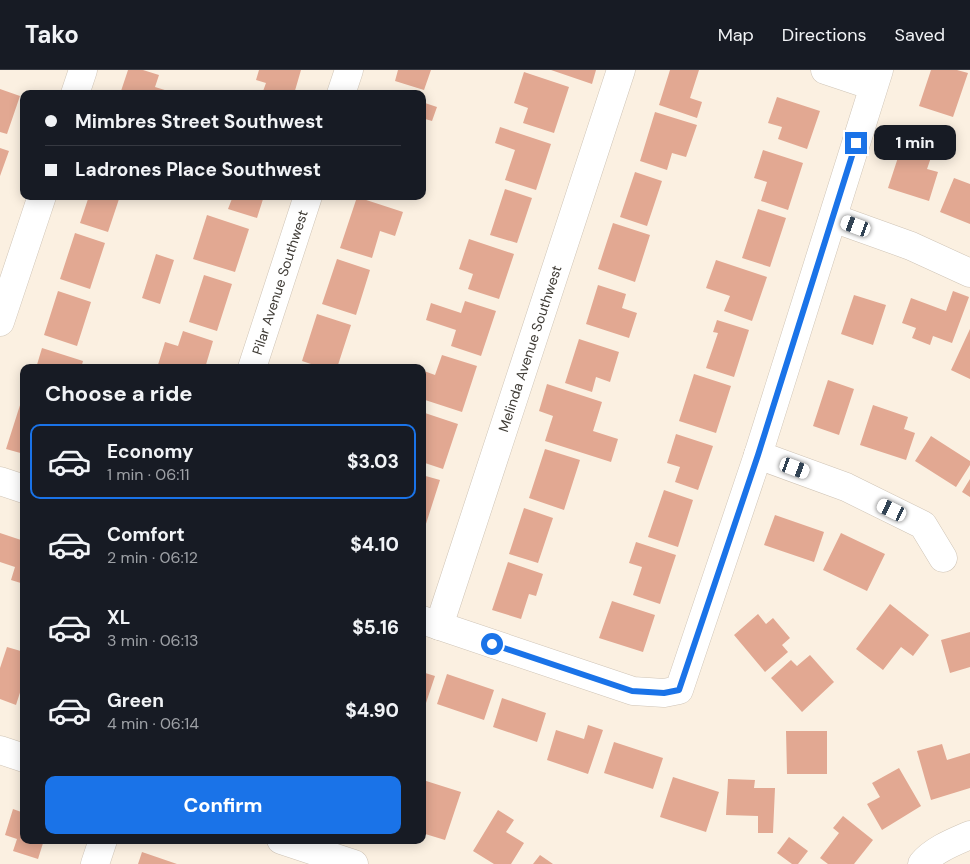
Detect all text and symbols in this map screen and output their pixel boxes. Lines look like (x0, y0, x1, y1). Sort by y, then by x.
text: Tako (25, 19, 79, 50)
text: Map (718, 23, 754, 47)
text: Directions (782, 23, 867, 47)
text: Saved (895, 23, 945, 47)
text: Mimbres Street Southwest (75, 109, 323, 134)
callout: 1 min (874, 126, 956, 160)
route end (845, 132, 867, 154)
text: 1 min (895, 132, 935, 153)
text: Ladrones Place Southwest (75, 157, 321, 182)
street label: Pilar Avenue Southwest (248, 208, 312, 357)
car (839, 214, 872, 238)
street label: Melinda Avenue Southwest (494, 263, 566, 434)
text: Choose a ride (45, 379, 193, 408)
icon: car (47, 439, 92, 484)
text: Economy (107, 439, 194, 464)
text: $3.03 (347, 449, 399, 474)
car (778, 456, 811, 480)
text: 1 min · 06:11 (107, 464, 189, 485)
car (875, 497, 908, 523)
icon: car (47, 522, 92, 567)
text: Comfort (107, 522, 185, 547)
text: $4.10 (350, 532, 399, 557)
text: 2 min · 06:12 (107, 547, 198, 568)
icon: car (47, 605, 92, 650)
text: XL (107, 605, 130, 630)
text: $5.16 (352, 615, 399, 640)
text: 3 min · 06:13 (107, 630, 198, 651)
route start (481, 633, 503, 655)
icon: car (47, 688, 92, 733)
text: Green (107, 688, 164, 713)
text: $4.90 (345, 698, 399, 723)
text: 4 min · 06:14 (107, 713, 199, 734)
button: Confirm (45, 776, 401, 834)

